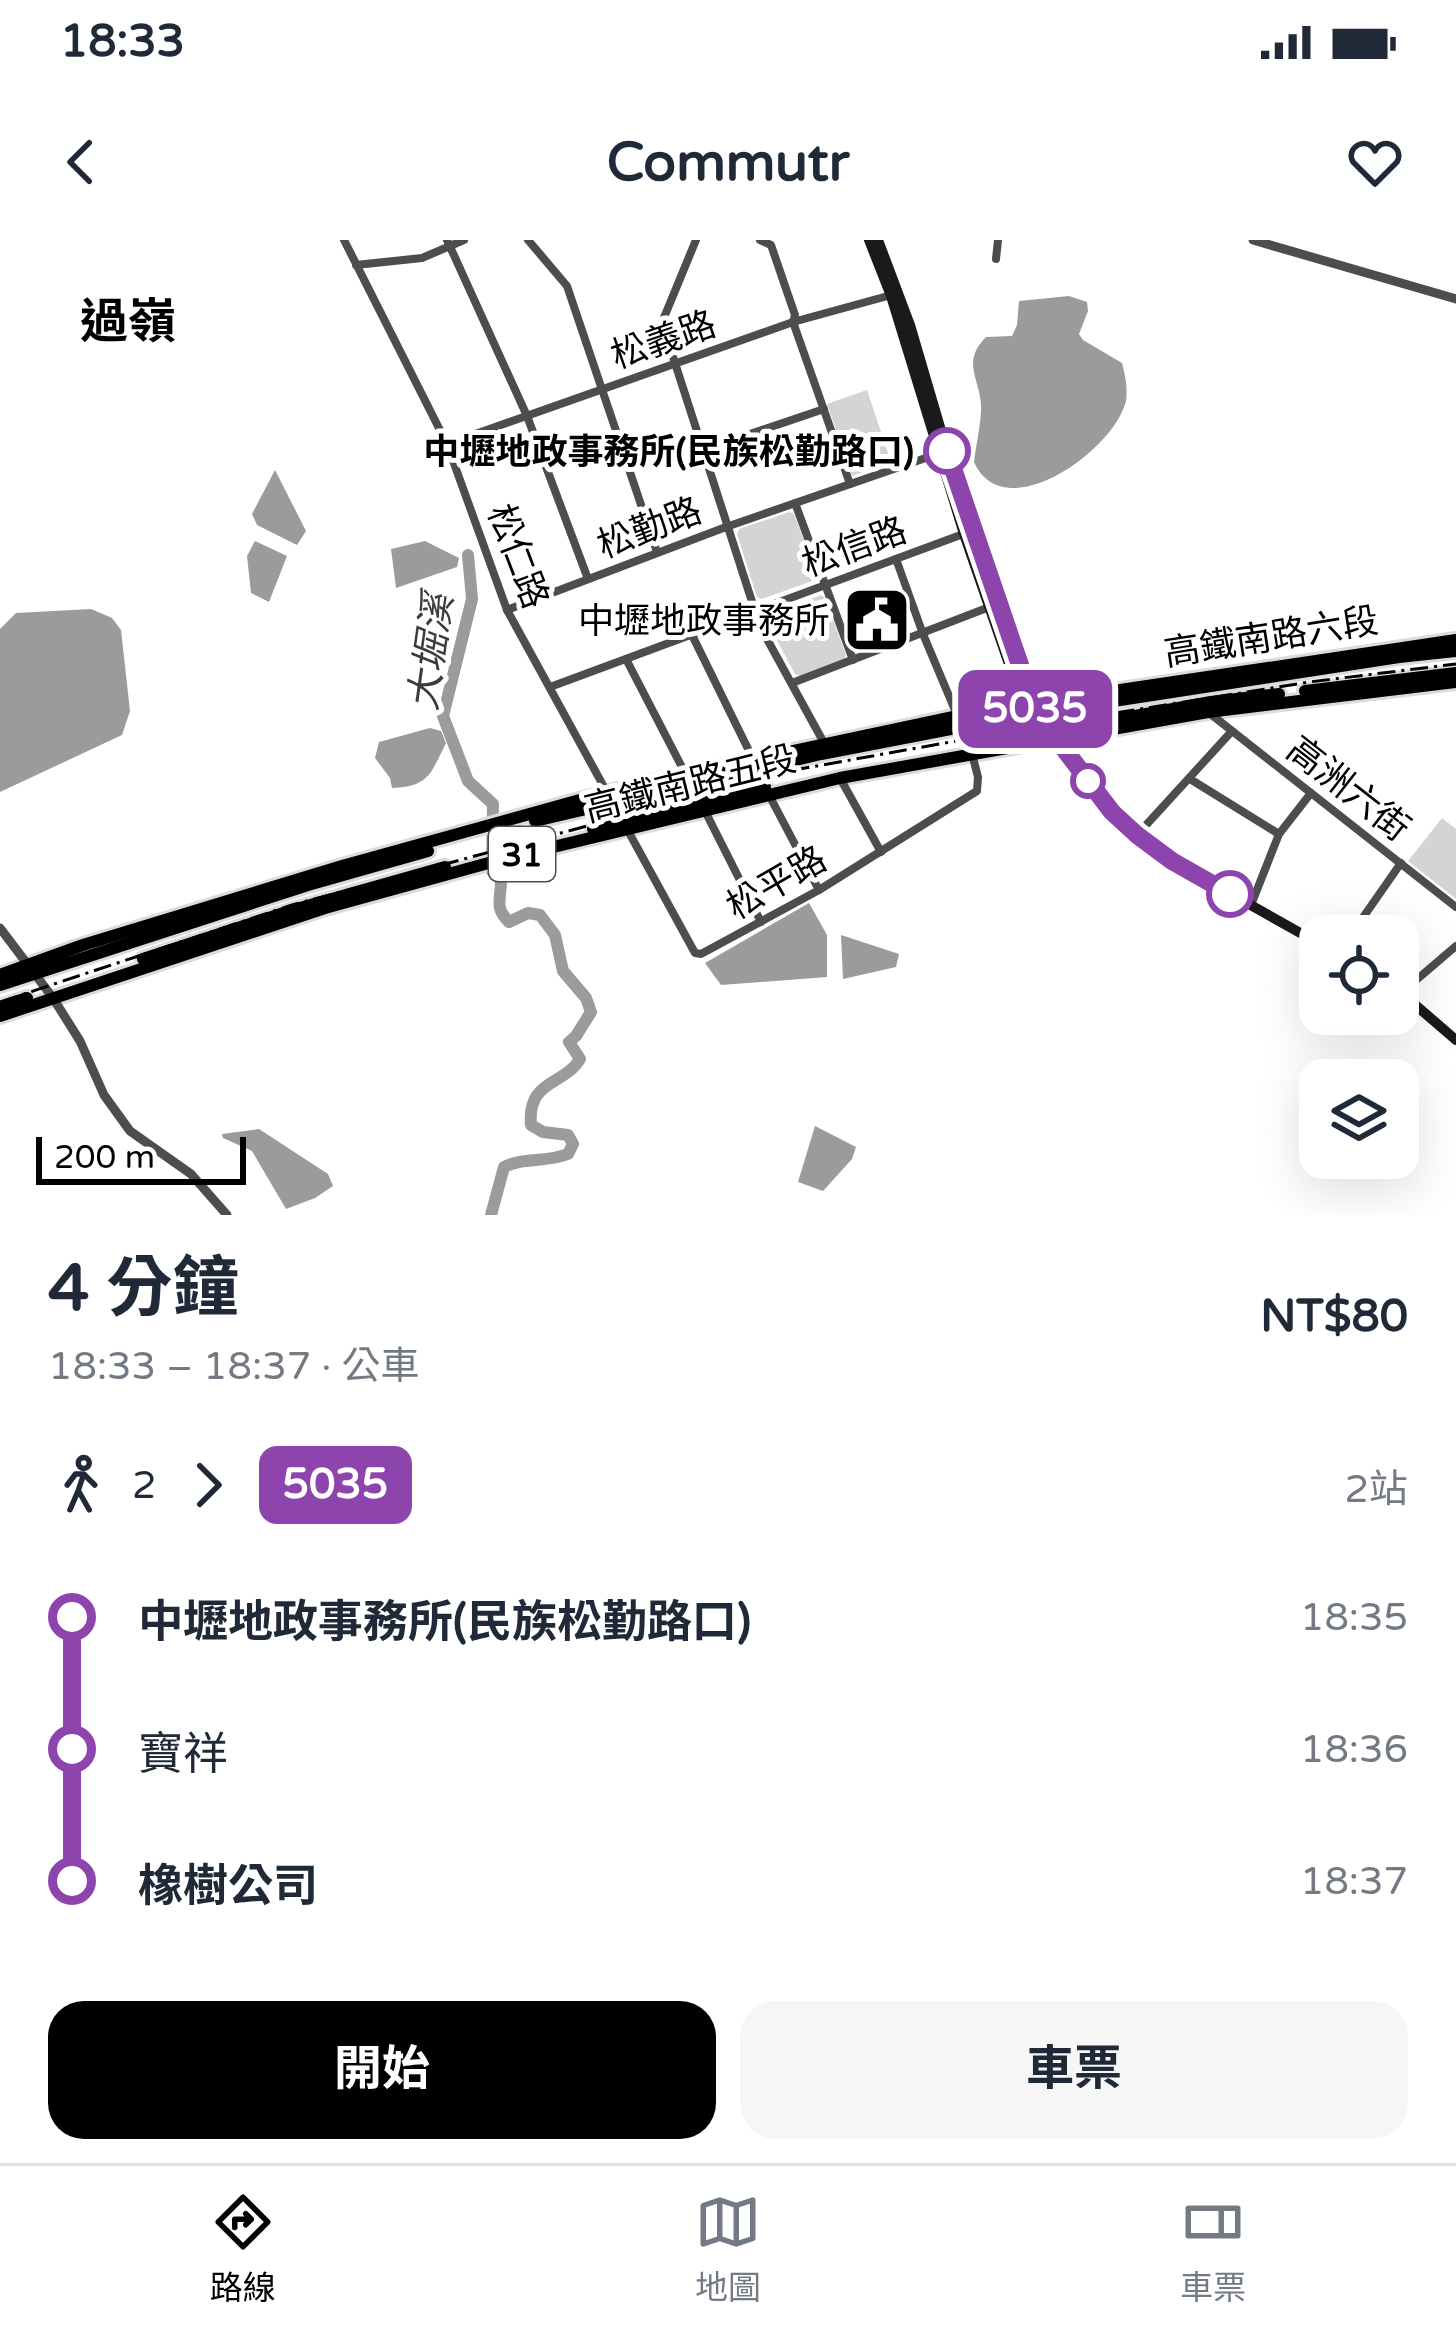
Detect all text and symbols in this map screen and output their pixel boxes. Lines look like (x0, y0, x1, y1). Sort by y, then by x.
text: 18:33 (60, 15, 185, 69)
icon: back (48, 129, 114, 195)
icon: heart (1342, 129, 1408, 195)
text: Commutr (607, 130, 849, 195)
district label: 過嶺 (80, 294, 176, 352)
street label: 松義路 (605, 303, 722, 378)
marker: 中壢地政事務所(民族松勤路口) (925, 429, 969, 473)
place label: 中壢地政事務所(民族松勤路口) (424, 431, 914, 474)
street label: 松勤路 (591, 489, 708, 568)
street label: 松仁路 (478, 498, 557, 615)
street label: 松信路 (796, 509, 913, 586)
public building icon: 中壢地政事務所 (842, 585, 912, 655)
water label: 大堀溪 (400, 586, 464, 713)
street label: 高鐵南路六段 (1161, 599, 1381, 676)
place label: 中壢地政事務所 (578, 600, 830, 643)
line badge: 5035 (951, 670, 1119, 748)
text: 5035 (982, 683, 1088, 734)
street label: 高洲六街 (1278, 728, 1418, 850)
street label: 高鐵南路五段 (580, 737, 800, 831)
unlabelled marker (1072, 765, 1104, 797)
road number: 31 (489, 827, 555, 881)
street label: 松平路 (719, 838, 834, 929)
unlabelled marker (1208, 872, 1252, 916)
map controls (1299, 915, 1419, 1179)
button: locate (1299, 915, 1419, 1035)
button: layers (1299, 1059, 1419, 1179)
scale bar (36, 1131, 246, 1184)
text: 200 m (54, 1138, 155, 1177)
text: 4 分鐘 (48, 1249, 239, 1329)
text: NT$80 (1260, 1290, 1408, 1344)
text: 18:33 – 18:37 · 公車 (48, 1343, 420, 1390)
icon: walk (48, 1452, 114, 1518)
icon: forward (175, 1452, 241, 1518)
text: 5035 (283, 1459, 388, 1510)
text: 2 (132, 1462, 157, 1509)
text: 2站 (1345, 1466, 1408, 1513)
text: 18:35 (1300, 1594, 1408, 1641)
text: 中壢地政事務所(民族松勤路口) (138, 1596, 751, 1650)
text: 18:36 (1300, 1726, 1408, 1773)
text: 寶祥 (138, 1728, 228, 1782)
text: 18:37 (1300, 1858, 1408, 1905)
text: 橡樹公司 (138, 1860, 318, 1914)
button: 開始 (48, 2001, 716, 2139)
button: 車票 (740, 2001, 1408, 2139)
tab: 路線 (210, 2189, 276, 2309)
tab: 地圖 (695, 2189, 761, 2309)
tab: 車票 (1180, 2189, 1246, 2309)

